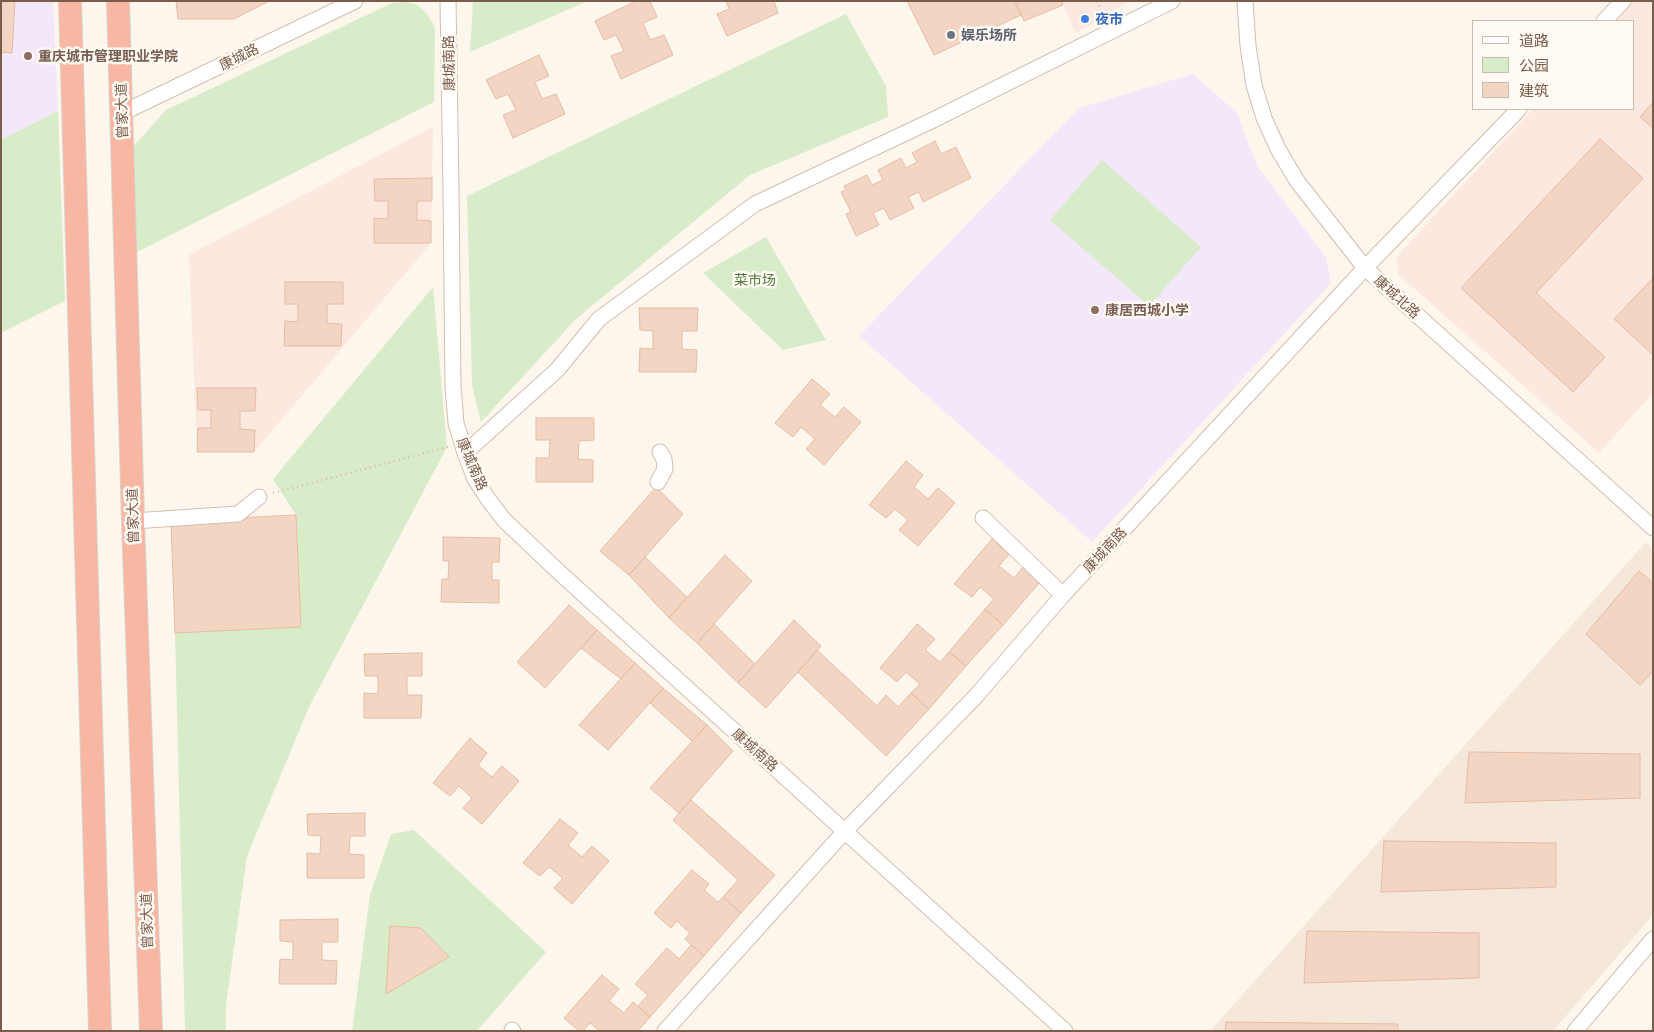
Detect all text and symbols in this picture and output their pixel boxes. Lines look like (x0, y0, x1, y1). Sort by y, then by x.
place label: 夜市 (1095, 11, 1123, 27)
marker: 夜市 (1079, 13, 1091, 25)
legend (1472, 20, 1634, 110)
place label: 娱乐场所 (961, 27, 1017, 43)
marker: 娱乐场所 (945, 29, 957, 41)
text: 道路 (1519, 32, 1549, 49)
street label: 康城南路 (440, 35, 458, 91)
street label: 康城路 (216, 40, 262, 74)
place label: 重庆城市管理职业学院 (38, 48, 178, 64)
marker: 重庆城市管理职业学院 (22, 50, 34, 62)
text: 公园 (1519, 57, 1549, 74)
text: 建筑 (1519, 82, 1549, 99)
street label: 曾家大道 (113, 83, 131, 139)
park label: 菜市场 (734, 272, 776, 288)
street label: 康城北路 (1371, 272, 1423, 322)
place label: 康居西城小学 (1105, 302, 1189, 318)
marker: 康居西城小学 (1089, 304, 1101, 316)
street label: 康城南路 (453, 435, 491, 493)
street label: 曾家大道 (124, 488, 142, 544)
street label: 康城南路 (1080, 524, 1130, 576)
street label: 康城南路 (729, 725, 781, 775)
street label: 曾家大道 (138, 893, 156, 949)

